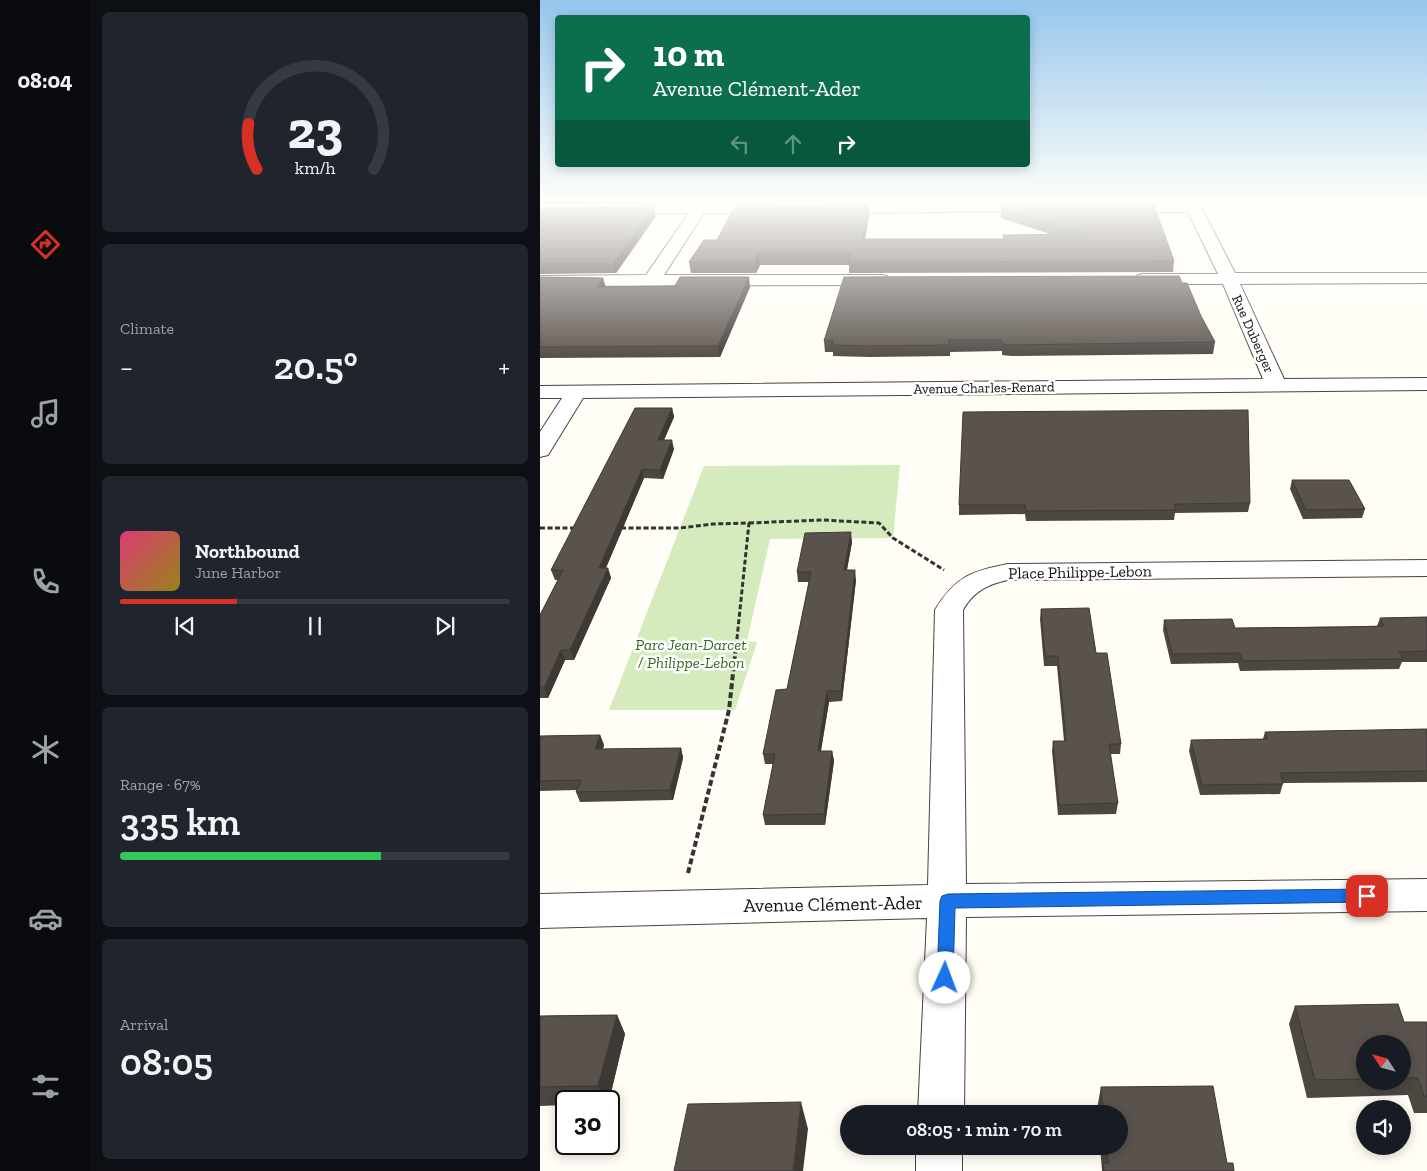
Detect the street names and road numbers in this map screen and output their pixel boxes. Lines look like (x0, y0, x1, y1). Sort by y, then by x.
street label: Rue Duberger (1228, 292, 1278, 376)
street label: Avenue Charles-Renard (913, 378, 1055, 398)
street label: Place Philippe-Lebon (1008, 561, 1153, 583)
street label: Avenue Clément-Ader (743, 891, 923, 917)

